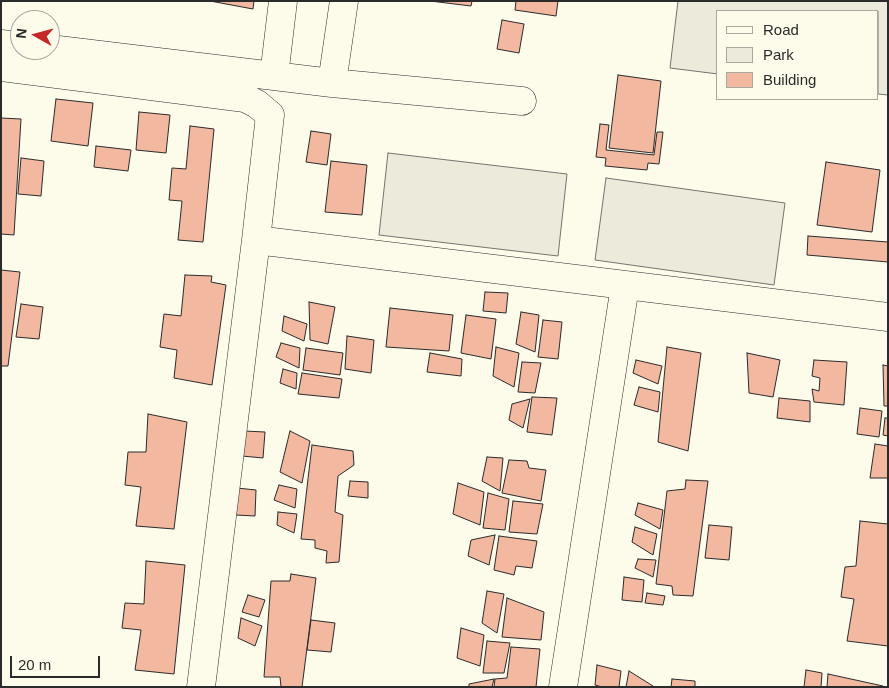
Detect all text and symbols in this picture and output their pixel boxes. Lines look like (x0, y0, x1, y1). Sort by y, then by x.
north arrow (10, 10, 60, 60)
legend (716, 10, 879, 100)
text: Road (763, 21, 799, 38)
text: N (13, 27, 30, 39)
text: Park (763, 46, 794, 63)
text: Building (763, 71, 816, 88)
scale bar (12, 646, 102, 678)
text: 20 m (18, 656, 51, 673)

